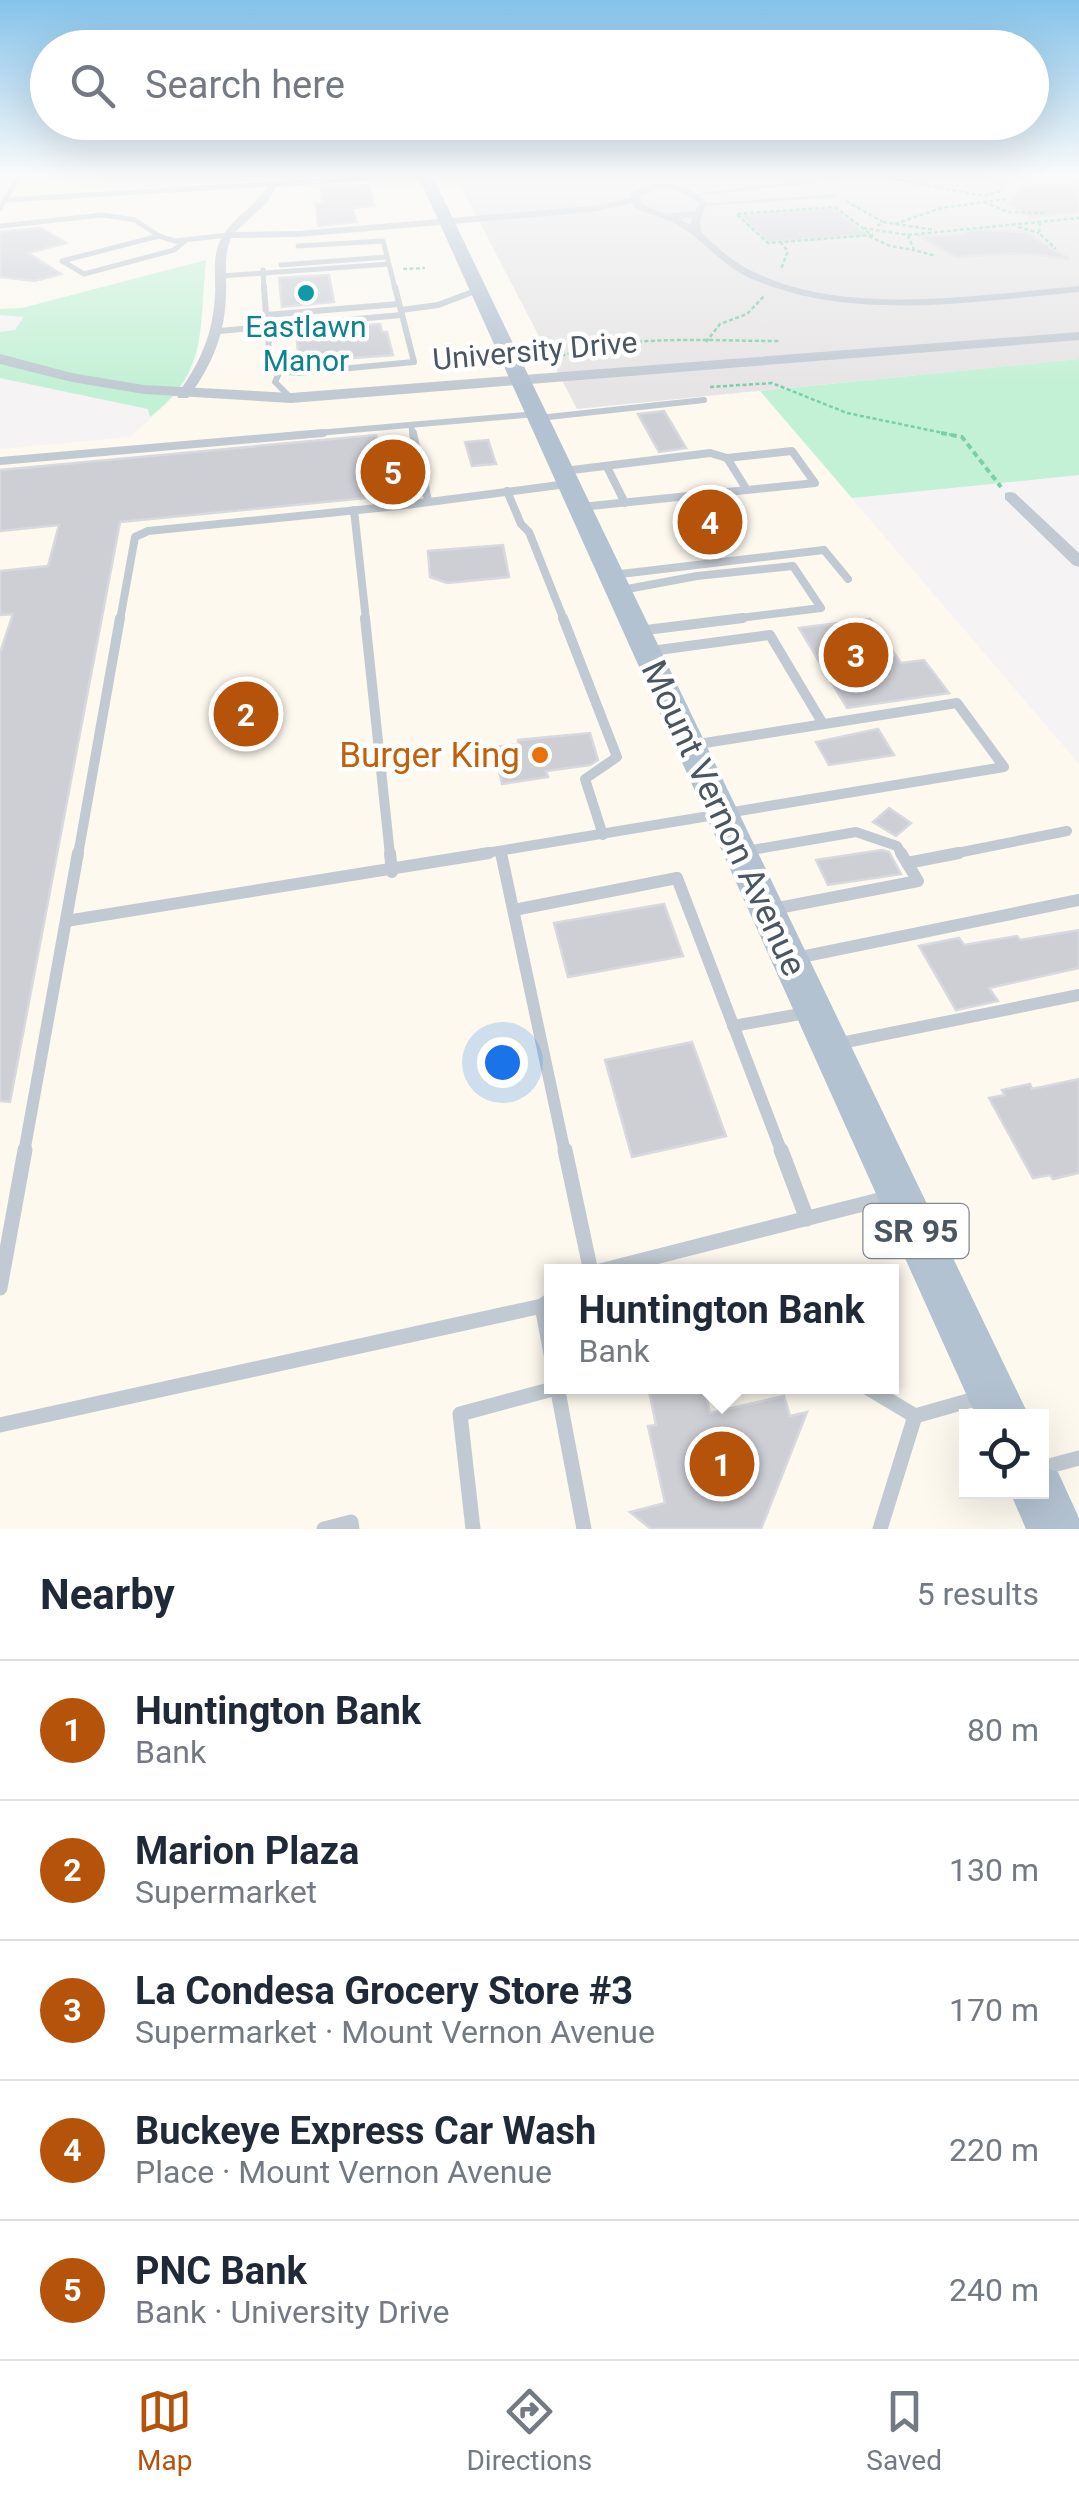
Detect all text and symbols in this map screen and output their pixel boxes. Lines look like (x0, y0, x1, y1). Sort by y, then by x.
search box (30, 30, 1049, 140)
icon: search (65, 58, 120, 113)
text: Search here (145, 63, 345, 107)
marker: Eastlawn Manor (295, 282, 317, 304)
place label: Eastlawn Manor (245, 309, 367, 378)
street label: University Drive (431, 324, 639, 377)
pin: 5 (360, 434, 426, 510)
pin: 4 (678, 484, 742, 560)
pin: 3 (824, 618, 888, 692)
street label: Mount Vernon Avenue (632, 654, 815, 982)
pin: 2 (214, 676, 278, 752)
place label: Burger King (339, 735, 520, 776)
marker: Burger King (529, 744, 551, 766)
your location (477, 1037, 528, 1088)
road number: SR 95 (864, 1204, 968, 1258)
popup (544, 1264, 899, 1394)
text: Huntington Bank (578, 1288, 865, 1332)
text: Bank (578, 1332, 650, 1370)
map controls (959, 1409, 1049, 1499)
button: locate (959, 1409, 1049, 1499)
pin: 1 (690, 1426, 754, 1502)
text: Nearby (40, 1570, 175, 1619)
text: 5 results (917, 1575, 1039, 1613)
text: Huntington Bank (135, 1689, 421, 1733)
text: 1 (63, 1711, 82, 1749)
text: 80 m (967, 1711, 1039, 1749)
text: Bank (135, 1733, 206, 1771)
text: Marion Plaza (135, 1829, 359, 1873)
text: 2 (63, 1851, 82, 1889)
text: 130 m (949, 1851, 1039, 1889)
text: Supermarket (135, 1873, 317, 1911)
text: La Condesa Grocery Store #3 (135, 1969, 633, 2013)
text: 3 (63, 1991, 82, 2029)
text: 170 m (949, 1991, 1039, 2029)
text: Supermarket · Mount Vernon Avenue (135, 2013, 655, 2051)
text: Buckeye Express Car Wash (135, 2109, 596, 2153)
text: 4 (63, 2131, 82, 2169)
text: 220 m (949, 2131, 1039, 2169)
text: Place · Mount Vernon Avenue (135, 2153, 552, 2191)
text: PNC Bank (135, 2249, 307, 2293)
text: 5 (63, 2271, 82, 2309)
text: 240 m (949, 2271, 1039, 2309)
text: Bank · University Drive (135, 2293, 450, 2331)
tab: Map (137, 2384, 192, 2477)
tab: Directions (466, 2384, 592, 2477)
tab: Saved (866, 2384, 942, 2477)

